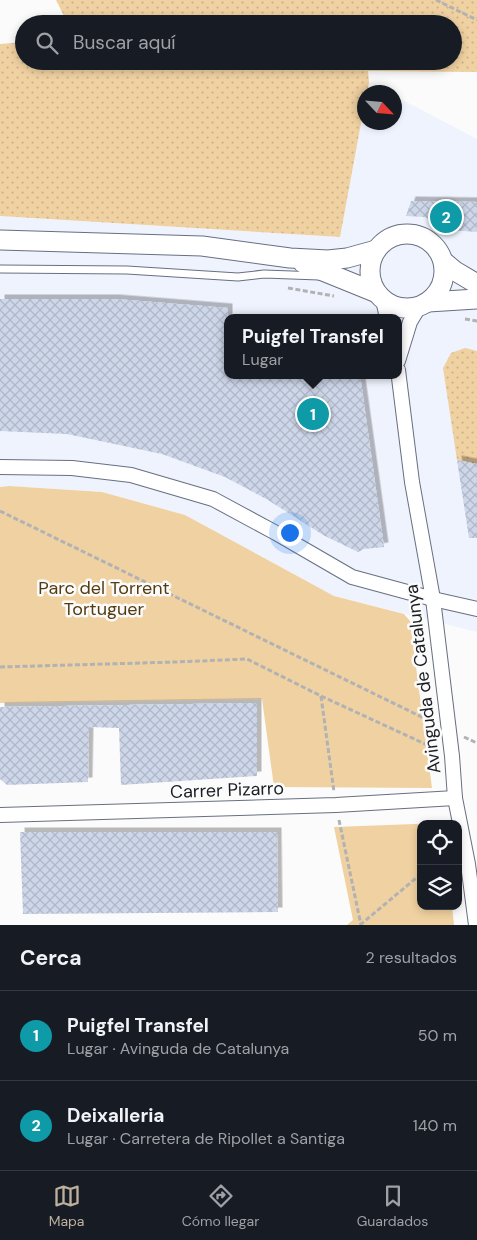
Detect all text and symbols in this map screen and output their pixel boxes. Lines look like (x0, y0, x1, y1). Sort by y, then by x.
search box (15, 15, 462, 70)
icon: search (33, 29, 61, 57)
text: Buscar aquí (73, 30, 176, 55)
north arrow (357, 85, 402, 130)
pin: 2 (430, 198, 462, 236)
popup (224, 314, 402, 379)
text: Puigfel Transfel (242, 324, 384, 349)
text: Lugar (242, 349, 283, 370)
pin: 1 (297, 395, 329, 433)
your location (277, 520, 303, 546)
park label: Parc del Torrent Tortuguer (38, 576, 170, 621)
street label: Avinguda de Catalunya (399, 583, 447, 775)
street label: Carrer Pizarro (170, 776, 284, 804)
map controls (417, 820, 462, 910)
button: locate (417, 820, 462, 865)
button: layers (417, 865, 462, 910)
text: Cerca (20, 944, 82, 972)
text: 2 resultados (366, 947, 457, 968)
text: Puigfel Transfel (67, 1013, 209, 1038)
text: 1 (33, 1025, 39, 1046)
text: 50 m (418, 1025, 457, 1046)
text: Lugar · Avinguda de Catalunya (67, 1038, 289, 1059)
text: Deixalleria (67, 1103, 165, 1128)
text: 2 (31, 1115, 41, 1136)
text: 140 m (413, 1115, 457, 1136)
text: Lugar · Carretera de Ripollet a Santiga (67, 1128, 345, 1149)
tab: Mapa (49, 1182, 84, 1230)
tab: Cómo llegar (182, 1182, 259, 1230)
tab: Guardados (357, 1182, 428, 1230)

